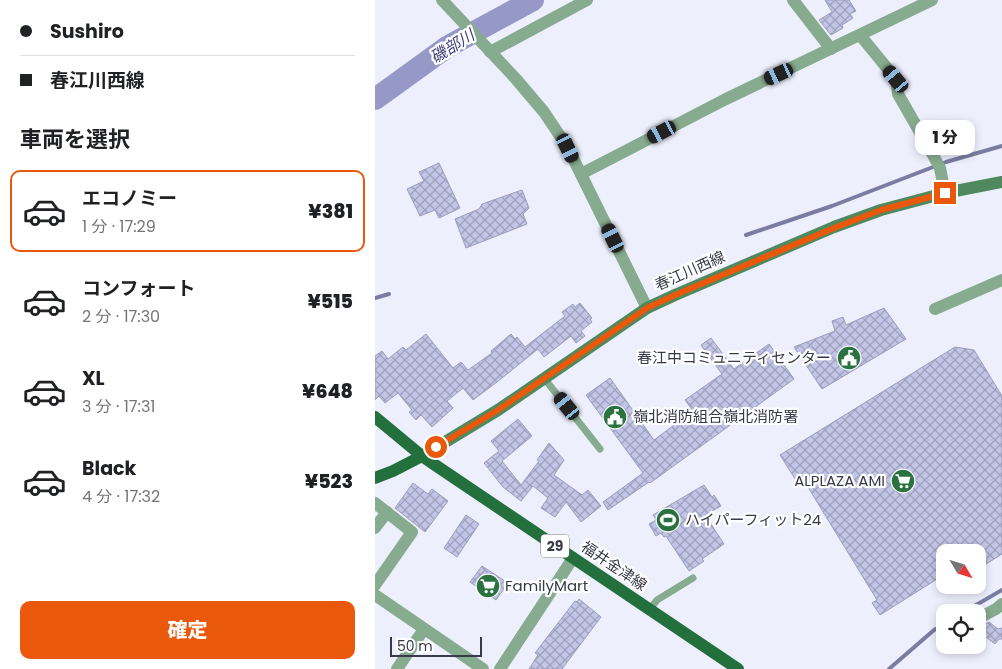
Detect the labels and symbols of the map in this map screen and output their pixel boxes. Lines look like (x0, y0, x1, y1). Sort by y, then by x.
water label: 磯部川 (426, 23, 480, 69)
car (762, 61, 795, 87)
car (880, 63, 911, 95)
car (645, 119, 678, 145)
callout: 1 分 (915, 120, 975, 156)
car (554, 131, 581, 165)
route end (934, 182, 956, 204)
car (599, 221, 626, 255)
street label: 春江川西線 (651, 246, 728, 295)
public building icon: 春江中コミュニティセンター (836, 345, 862, 371)
place label: 春江中コミュニティセンター (637, 347, 831, 368)
car (551, 390, 582, 422)
public building icon: 嶺北消防組合嶺北消防署 (602, 404, 628, 430)
place label: 嶺北消防組合嶺北消防署 (633, 406, 798, 427)
route start (425, 436, 447, 458)
supermarket icon: ALPLAZA AMI (890, 468, 916, 494)
place label: ALPLAZA AMI (794, 470, 885, 491)
sports icon: ハイパーフィット24 (655, 507, 681, 533)
place label: ハイパーフィット24 (685, 509, 821, 530)
road number: 29 (541, 534, 569, 558)
street label: 福井金津線 (577, 536, 651, 595)
north arrow (936, 544, 986, 594)
supermarket icon: FamilyMart (475, 573, 501, 599)
place label: FamilyMart (505, 575, 588, 596)
scale bar (390, 634, 483, 657)

